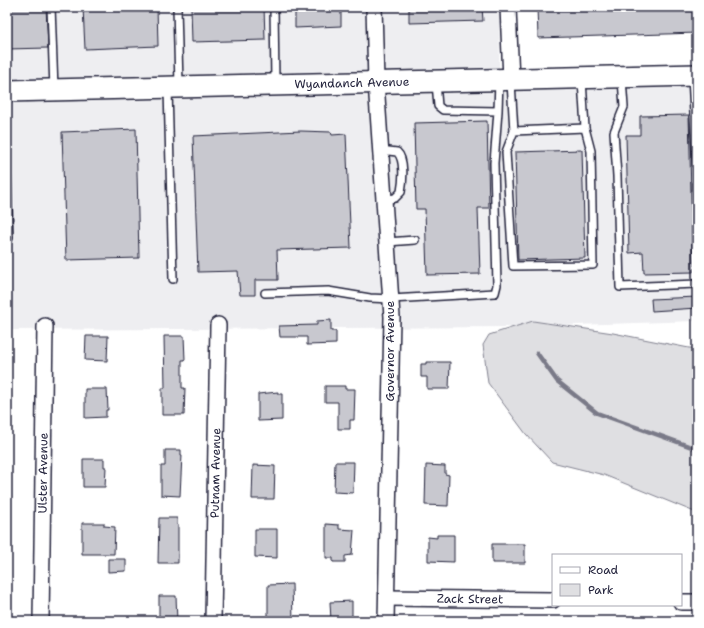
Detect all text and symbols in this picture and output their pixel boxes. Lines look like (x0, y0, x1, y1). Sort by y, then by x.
street label: Wyandanch Avenue (294, 74, 410, 92)
street label: Governor Avenue (382, 300, 398, 401)
street label: Putnam Avenue (207, 428, 224, 518)
street label: Ulster Avenue (34, 432, 52, 514)
legend (552, 554, 682, 606)
text: Road (588, 562, 619, 578)
text: Park (588, 582, 614, 598)
street label: Zack Street (437, 591, 503, 607)

